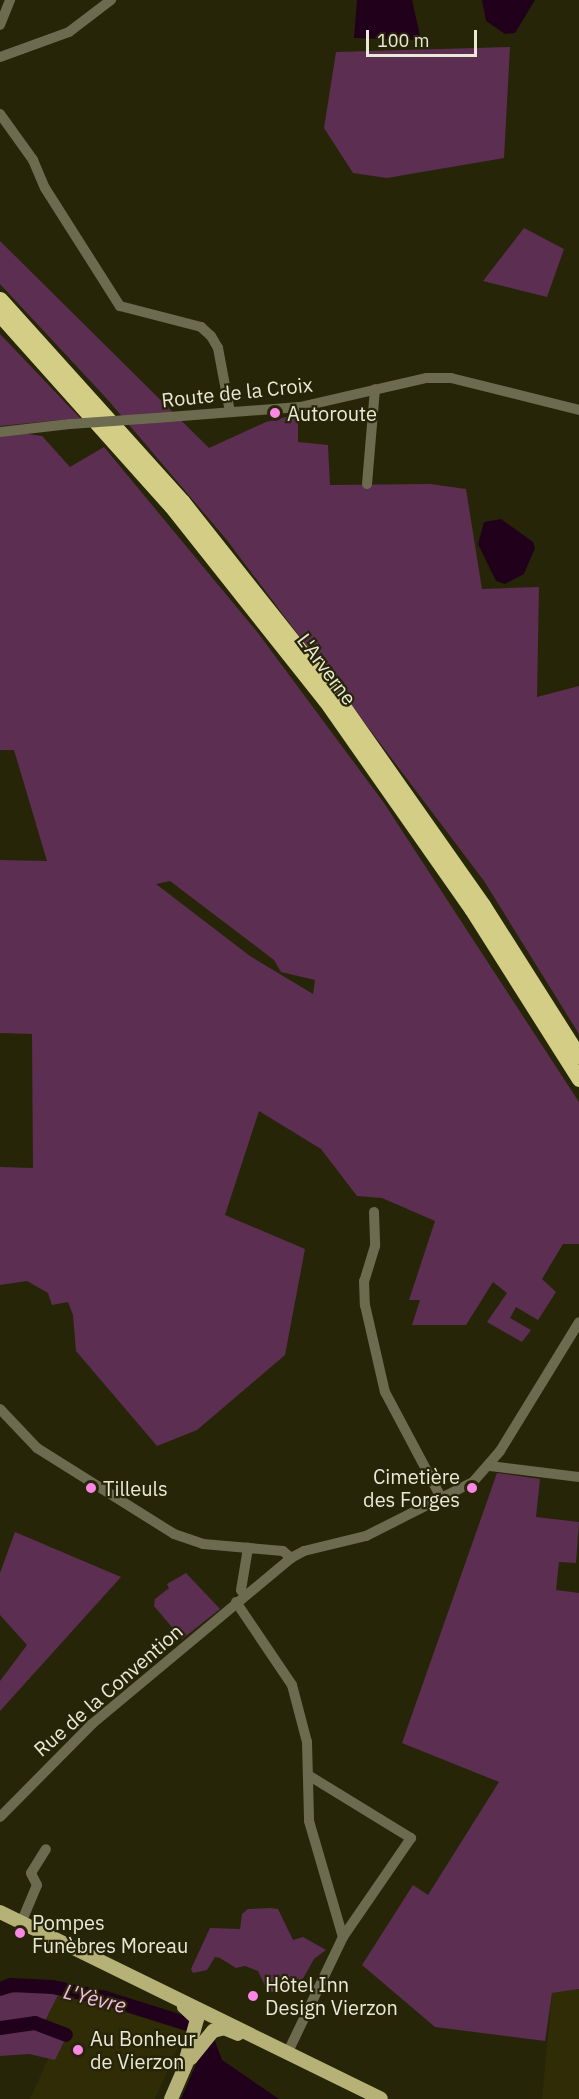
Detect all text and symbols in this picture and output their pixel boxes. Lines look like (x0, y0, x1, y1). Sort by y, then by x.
scale bar (369, 18, 480, 56)
text: 100 m (377, 29, 429, 52)
street label: Route de la Croix (160, 372, 314, 412)
place label: Autoroute (287, 401, 377, 425)
marker: Autoroute (268, 406, 282, 420)
street label: L'Arverne (292, 629, 362, 709)
place label: Cimetière des Forges (363, 1464, 460, 1511)
place label: Tilleuls (103, 1476, 168, 1500)
marker: Tilleuls (84, 1481, 98, 1495)
marker: Cimetière des Forges (465, 1481, 479, 1495)
street label: Rue de la Convention (29, 1619, 187, 1761)
place label: Pompes Funèbres Moreau (32, 1910, 188, 1957)
marker: Pompes Funèbres Moreau (13, 1926, 27, 1940)
place label: Hôtel Inn Design Vierzon (265, 1972, 398, 2019)
water label: L'Yèvre (61, 1978, 129, 2018)
marker: Hôtel Inn Design Vierzon (246, 1989, 260, 2003)
place label: Au Bonheur de Vierzon (90, 2026, 196, 2073)
marker: Au Bonheur de Vierzon (71, 2043, 85, 2057)

